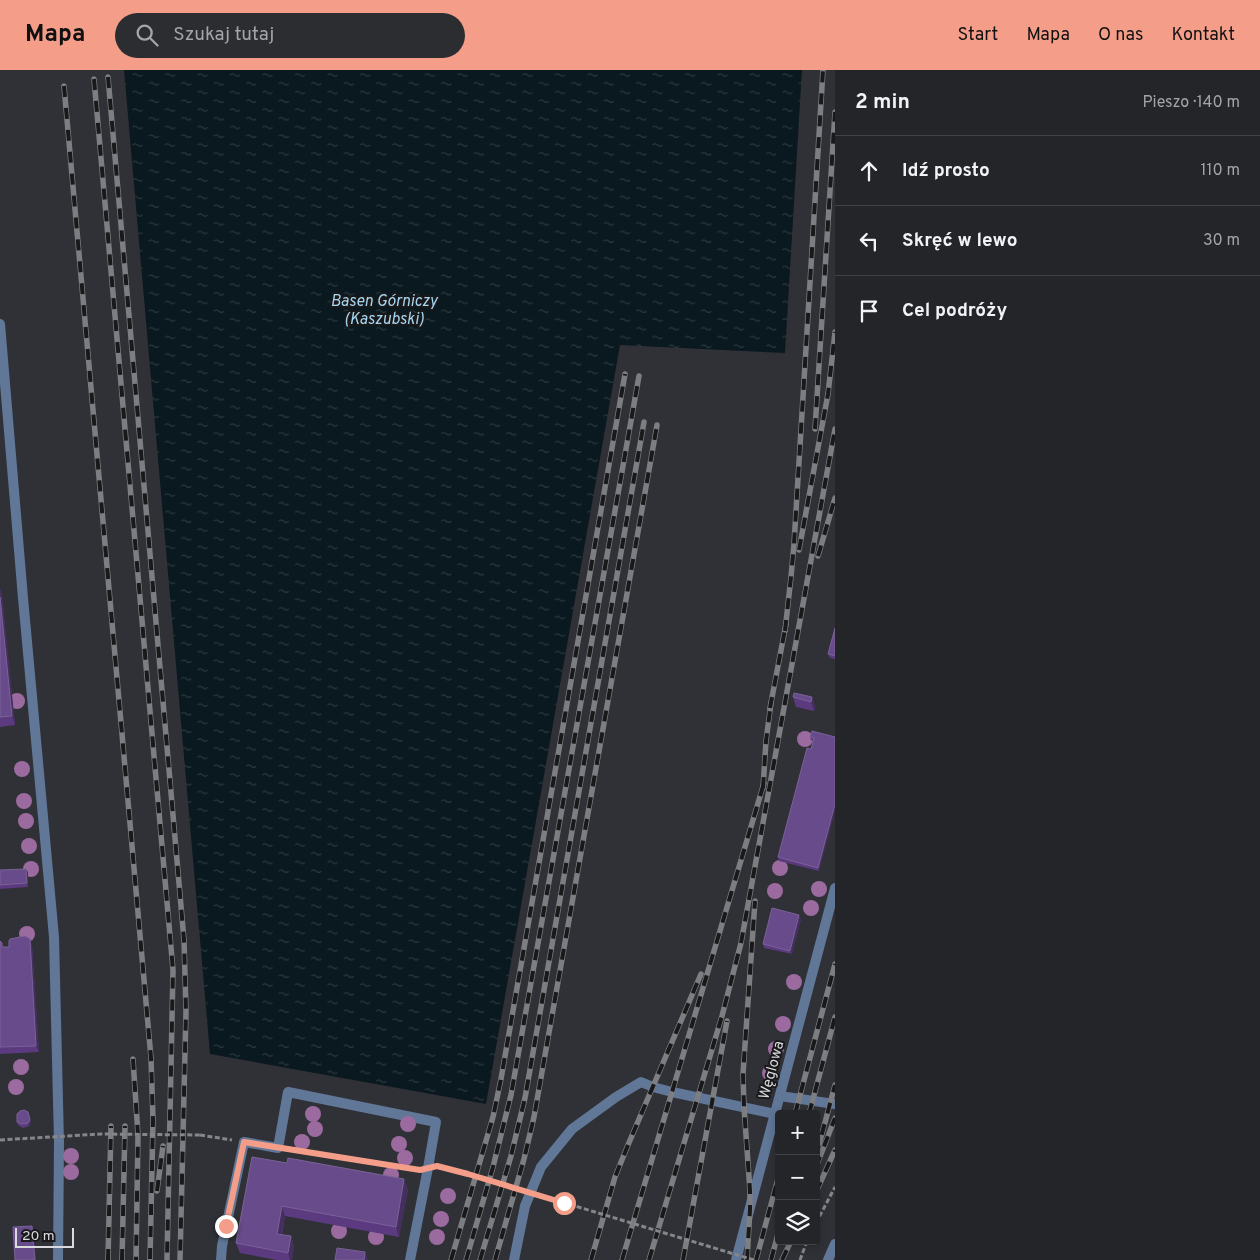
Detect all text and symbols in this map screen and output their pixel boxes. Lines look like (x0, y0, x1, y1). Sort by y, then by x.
search box (115, 13, 465, 58)
text: Mapa (25, 20, 85, 50)
icon: search (133, 21, 161, 49)
text: Szukaj tutaj (173, 23, 274, 47)
text: Start (957, 24, 998, 47)
text: Mapa (1026, 24, 1070, 47)
text: O nas (1098, 24, 1143, 47)
text: Kontakt (1171, 24, 1235, 47)
text: 2 min (855, 89, 910, 116)
text: Pieszo · 140 m (1143, 93, 1240, 113)
icon: ahead (855, 157, 883, 185)
text: Idź prosto (902, 159, 990, 183)
text: 110 m (1200, 161, 1240, 181)
icon: left (855, 227, 883, 255)
text: Skręć w lewo (902, 229, 1017, 253)
text: 30 m (1203, 231, 1240, 251)
water label: Basen Górniczy (Kaszubski) (330, 292, 439, 330)
icon: arrive (855, 297, 883, 325)
text: Cel podróży (902, 299, 1007, 323)
street label: Węglowa (756, 1039, 789, 1102)
map controls (775, 1110, 820, 1245)
button: + (775, 1110, 820, 1155)
button: − (775, 1155, 820, 1200)
route start (553, 1192, 576, 1215)
button: layers (775, 1200, 820, 1245)
route end (215, 1215, 238, 1238)
scale bar (15, 1225, 74, 1248)
text: 20 m (22, 1228, 55, 1245)

